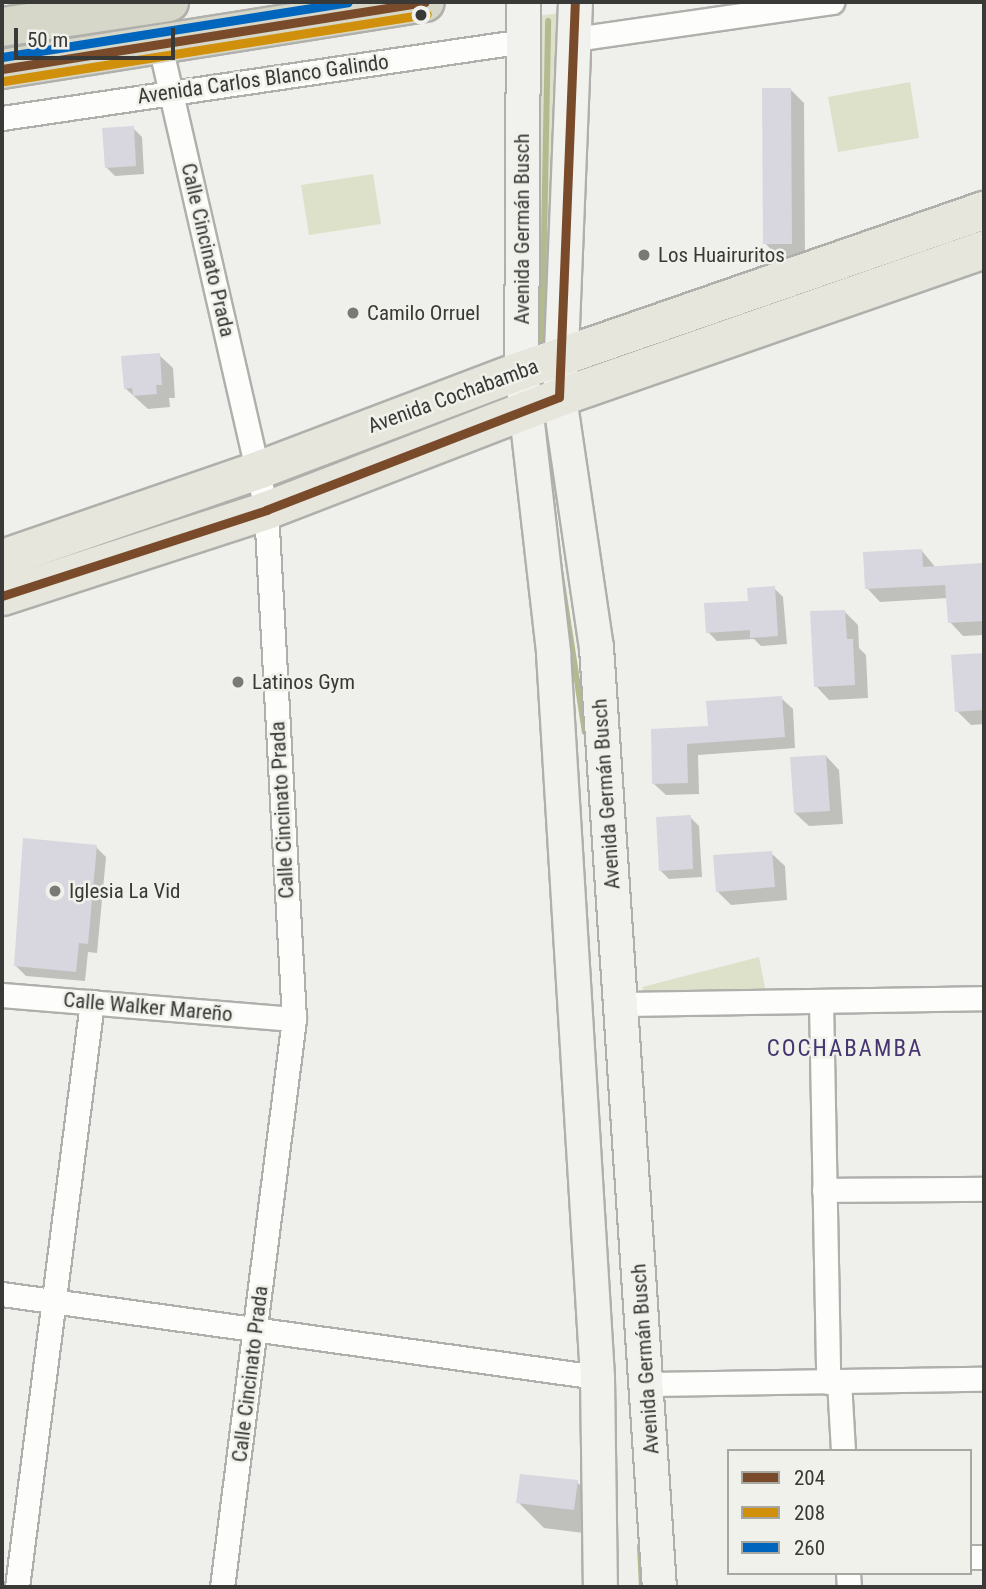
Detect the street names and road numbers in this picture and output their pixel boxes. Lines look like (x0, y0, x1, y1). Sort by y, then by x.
street label: Avenida Carlos Blanco Galindo (136, 49, 390, 109)
street label: Avenida Germán Busch (509, 133, 535, 325)
street label: Calle Cincinato Prada (176, 161, 240, 339)
street label: Avenida Cochabamba (364, 353, 542, 439)
street label: Avenida Germán Busch (587, 698, 625, 890)
street label: Calle Cincinato Prada (265, 721, 299, 899)
street label: Calle Walker Mareño (62, 987, 234, 1027)
street label: Avenida Germán Busch (626, 1263, 664, 1455)
street label: Calle Cincinato Prada (227, 1284, 273, 1464)

